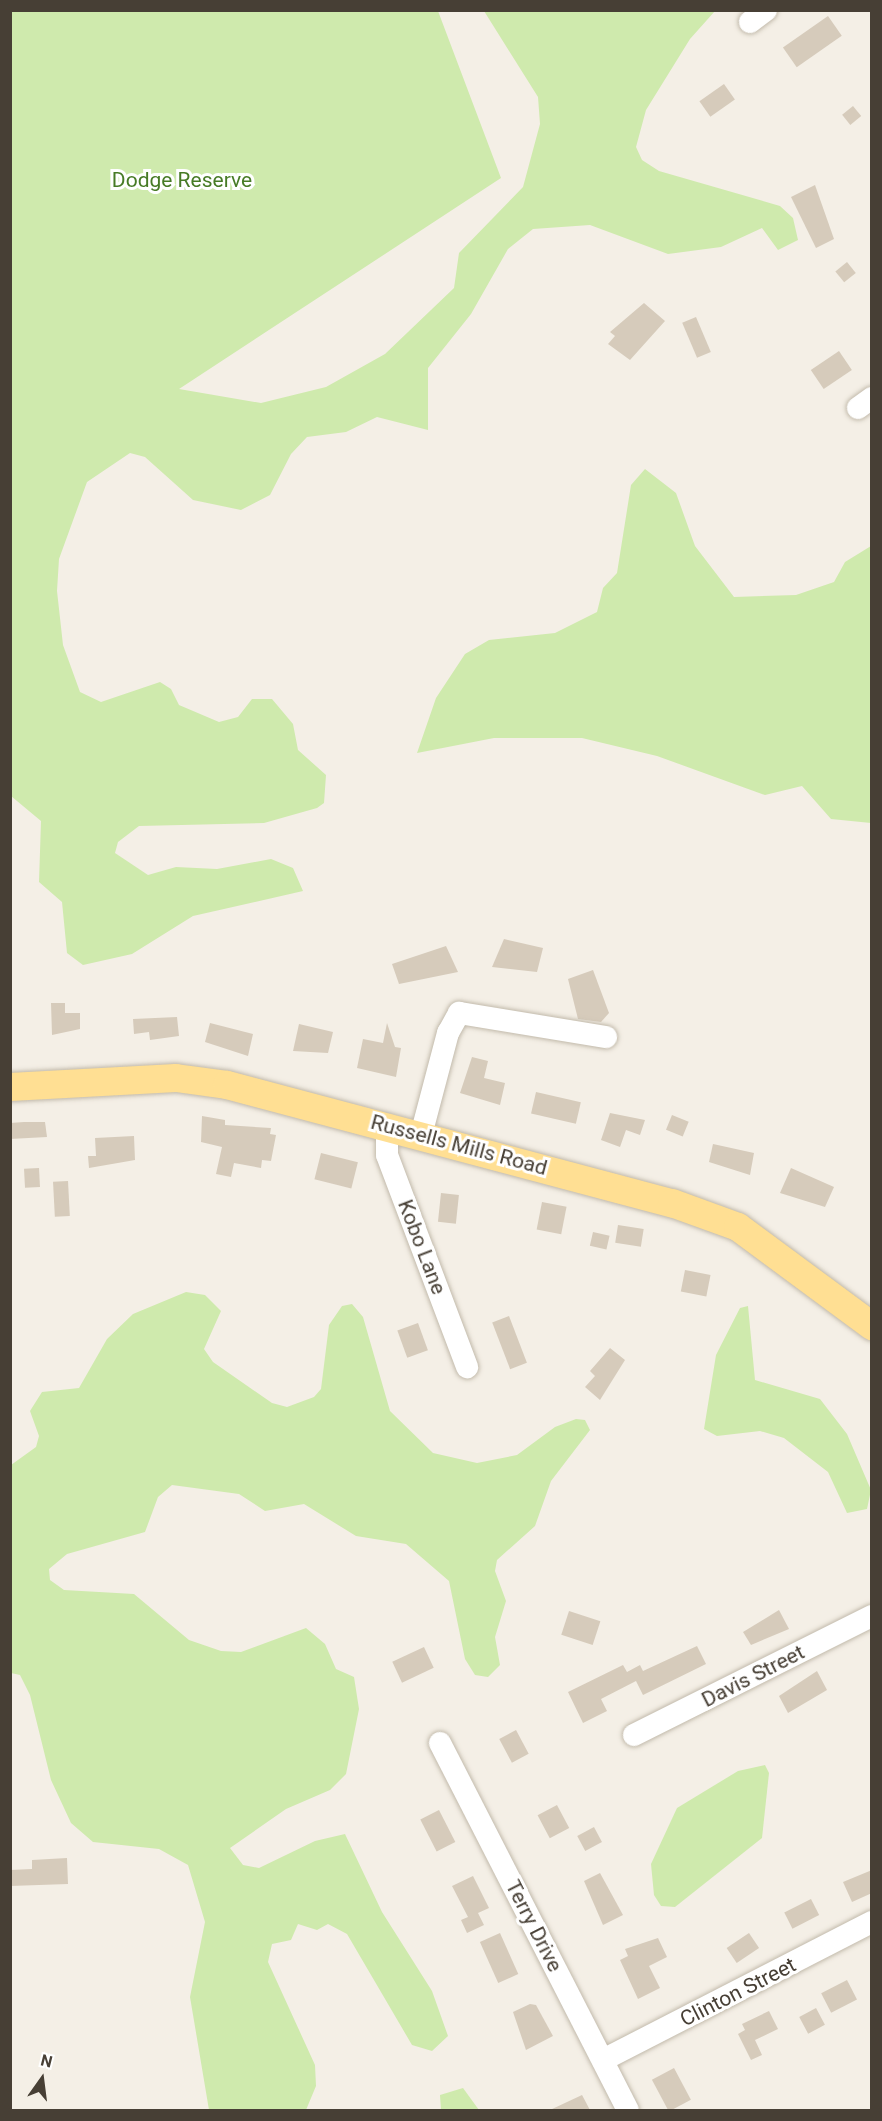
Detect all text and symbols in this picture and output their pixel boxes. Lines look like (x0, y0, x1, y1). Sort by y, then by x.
park label: Dodge Reserve (112, 167, 252, 193)
street label: Russells Mills Road (368, 1109, 550, 1181)
street label: Kobo Lane (392, 1196, 452, 1298)
street label: Davis Street (697, 1639, 809, 1713)
street label: Terry Drive (500, 1876, 568, 1976)
street label: Clinton Street (676, 1952, 800, 2032)
north arrow (12, 2049, 72, 2109)
text: N (39, 2050, 54, 2072)

